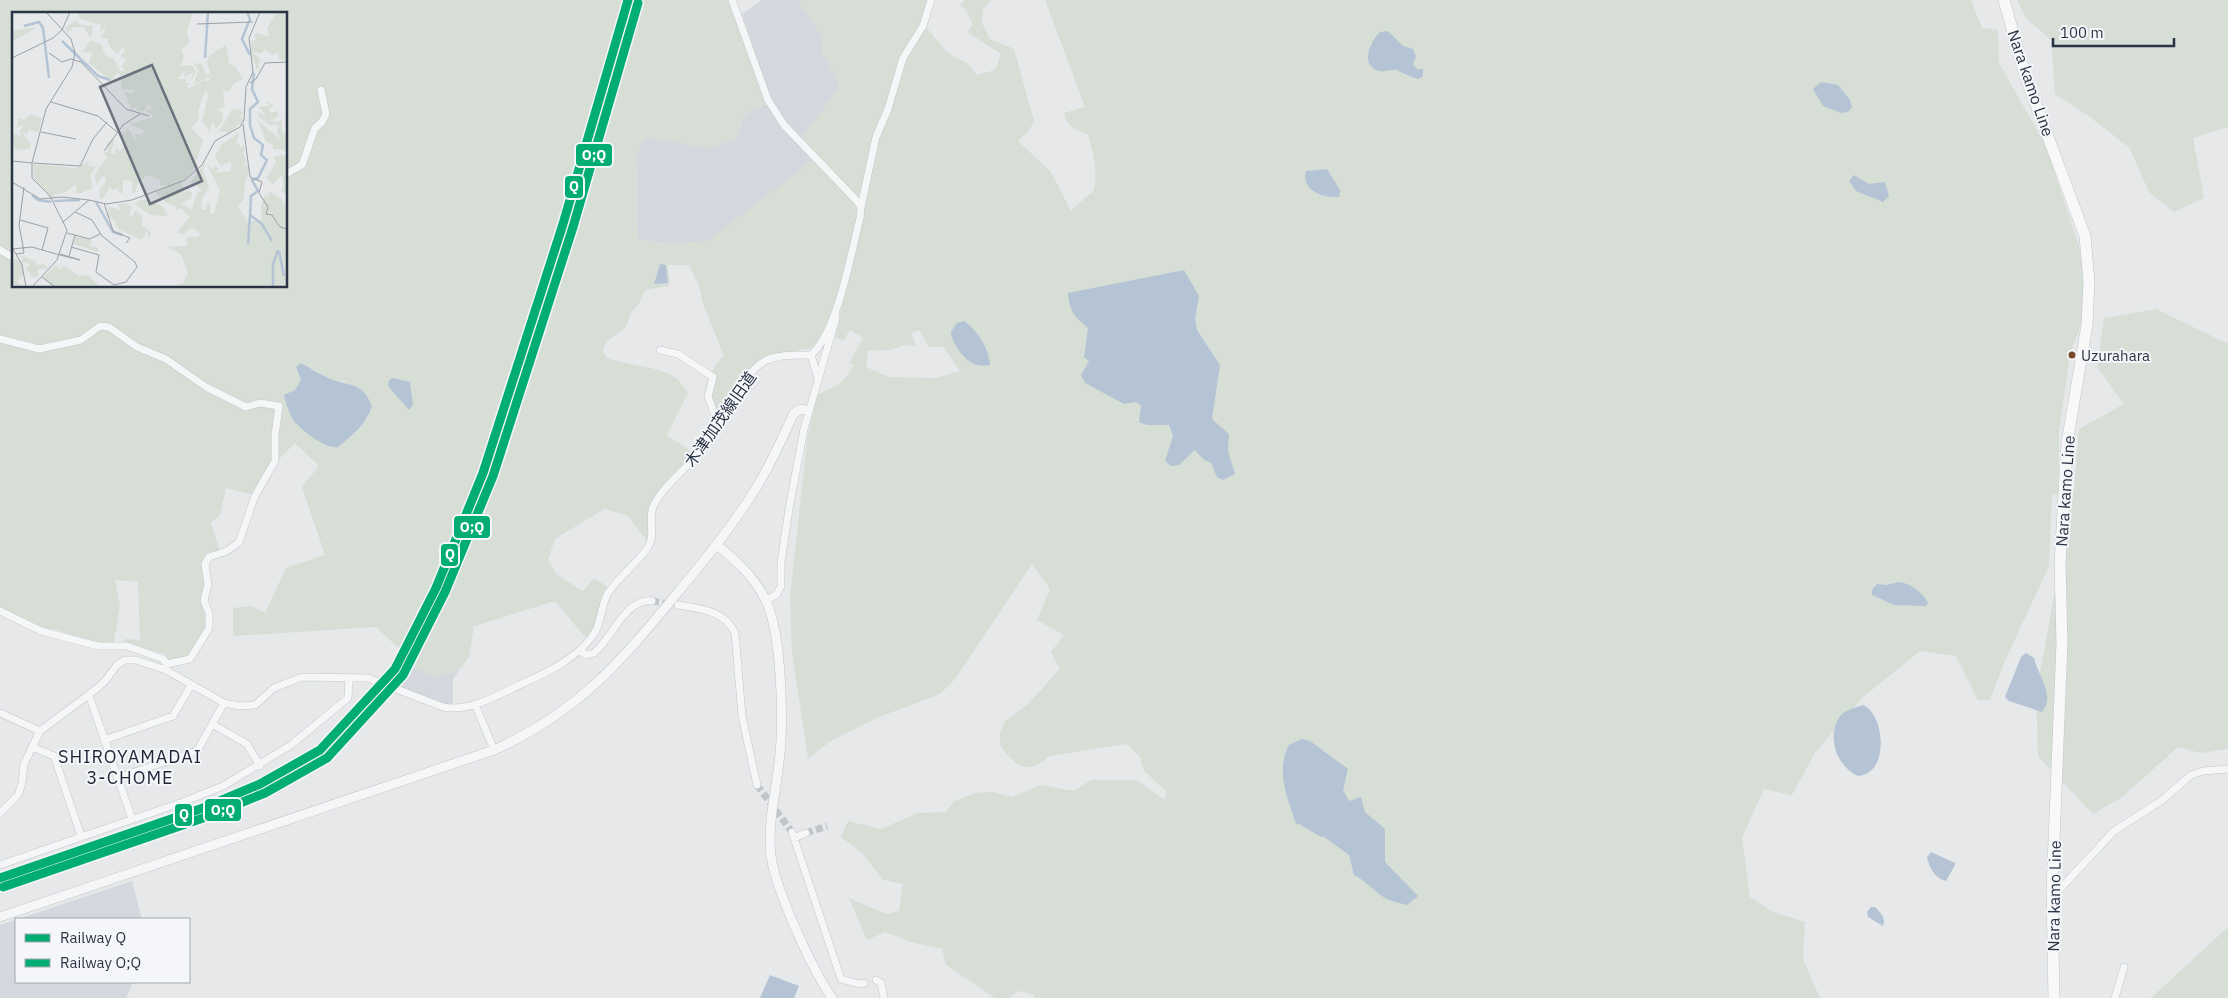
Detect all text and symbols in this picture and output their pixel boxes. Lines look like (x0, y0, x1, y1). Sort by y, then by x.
inset map (12, 12, 288, 288)
scale bar (2053, 15, 2174, 47)
text: 100 m (2060, 23, 2104, 42)
street label: Nara kamo Line (2003, 27, 2059, 139)
line badge: O;Q (575, 143, 613, 167)
text: O;Q (582, 146, 606, 164)
line badge: Q (564, 175, 584, 199)
text: Q (569, 177, 579, 195)
place label: Uzurahara (2081, 346, 2150, 365)
marker: Uzurahara (2067, 350, 2077, 360)
street label: 木津加茂線旧道 (680, 367, 760, 471)
street label: Nara kamo Line (2051, 434, 2079, 547)
line badge: O;Q (453, 515, 491, 539)
text: O;Q (460, 518, 484, 536)
line badge: Q (440, 543, 459, 567)
text: Q (445, 545, 455, 563)
district label: SHIROYAMADAI 3-CHOME (58, 745, 202, 789)
line badge: O;Q (204, 798, 242, 822)
text: O;Q (211, 801, 235, 819)
line badge: Q (174, 803, 193, 827)
text: Q (179, 805, 189, 823)
street label: Nara kamo Line (2043, 840, 2065, 952)
legend (15, 918, 190, 983)
text: Railway Q (60, 928, 126, 947)
text: Railway O;Q (60, 953, 141, 972)

